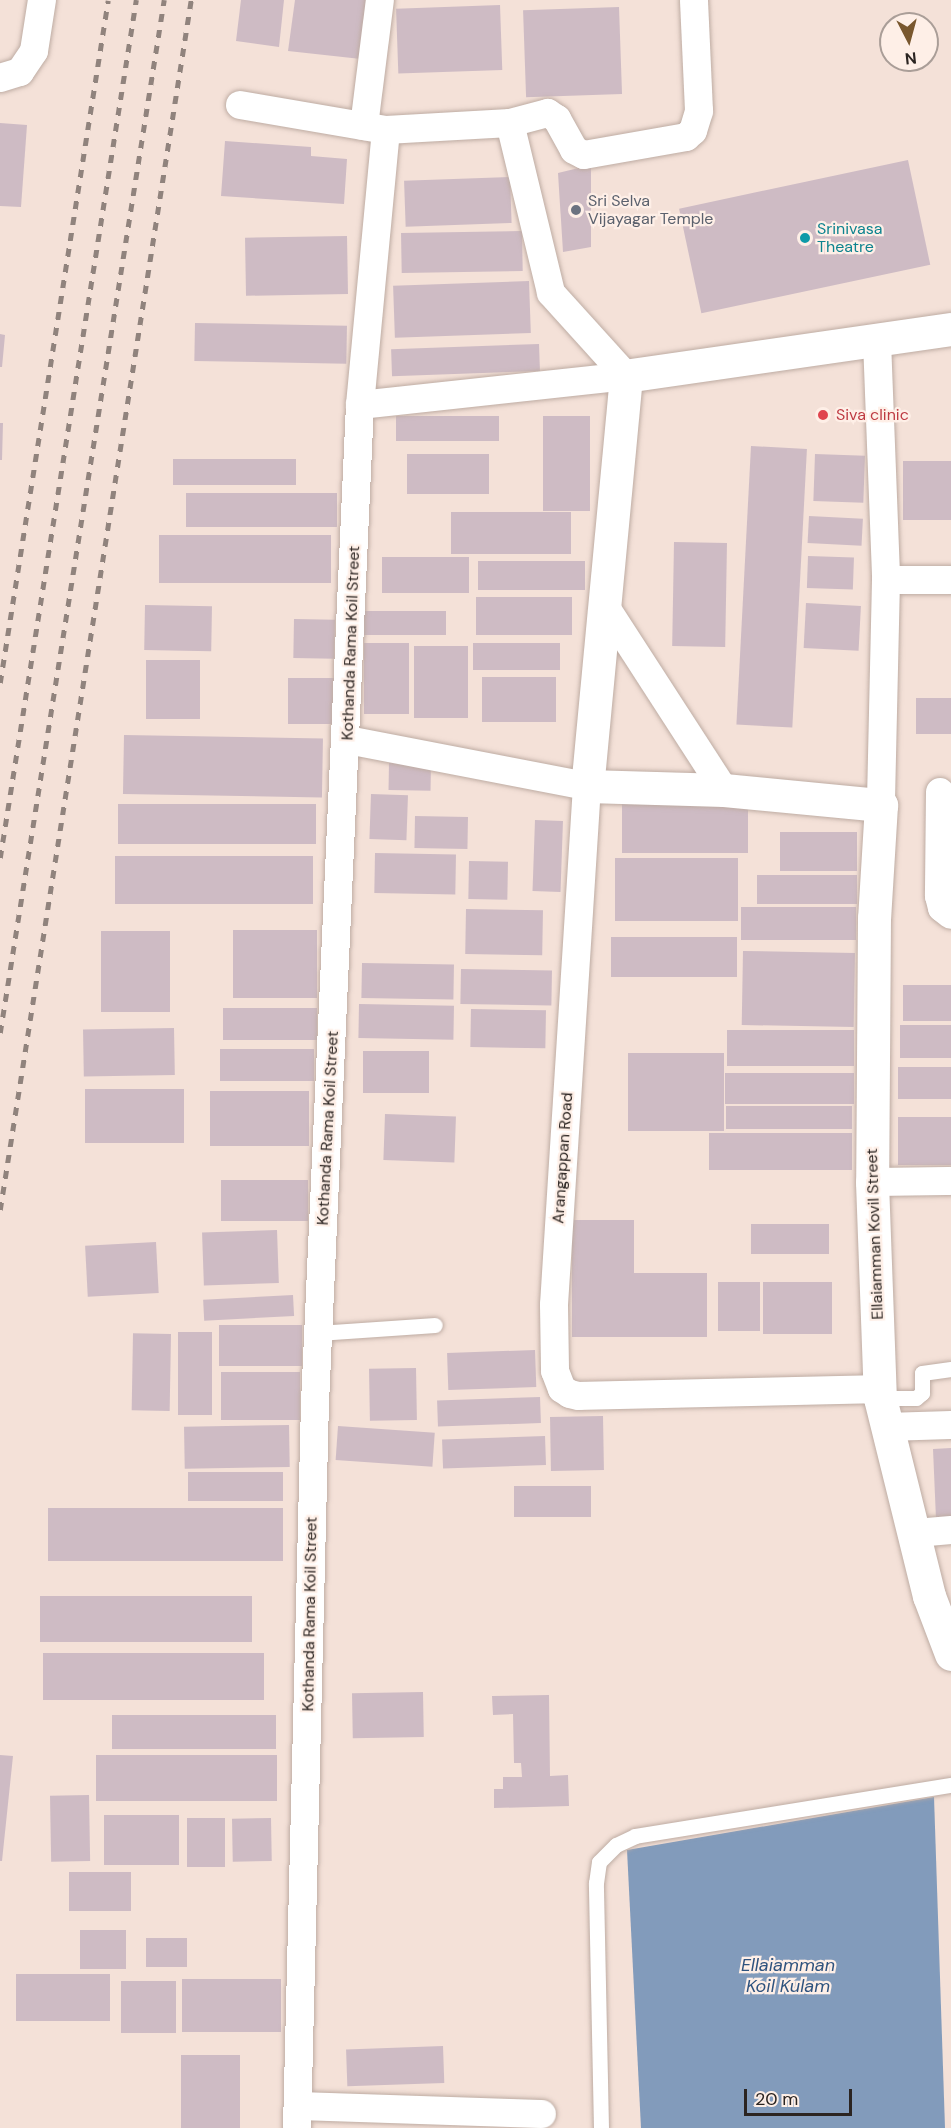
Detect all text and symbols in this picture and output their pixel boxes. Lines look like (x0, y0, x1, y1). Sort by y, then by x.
north arrow (879, 12, 939, 72)
text: N (904, 47, 918, 69)
place label: Sri Selva Vijayagar Temple (588, 191, 713, 229)
marker: Sri Selva Vijayagar Temple (569, 203, 583, 217)
place label: Srinivasa Theatre (817, 219, 883, 257)
marker: Srinivasa Theatre (798, 231, 812, 245)
place label: Siva clinic (836, 405, 909, 425)
marker: Siva clinic (814, 406, 832, 424)
street label: Kothanda Rama Koil Street (338, 545, 364, 741)
street label: Kothanda Rama Koil Street (313, 1030, 343, 1226)
street label: Arangappan Road (549, 1092, 577, 1224)
street label: Ellaiamman Kovil Street (862, 1148, 888, 1320)
street label: Kothanda Rama Koil Street (299, 1516, 321, 1712)
water label: Ellaiamman Koil Kulam (741, 1955, 835, 1998)
scale bar (747, 2077, 855, 2115)
text: 20 m (755, 2087, 798, 2111)

